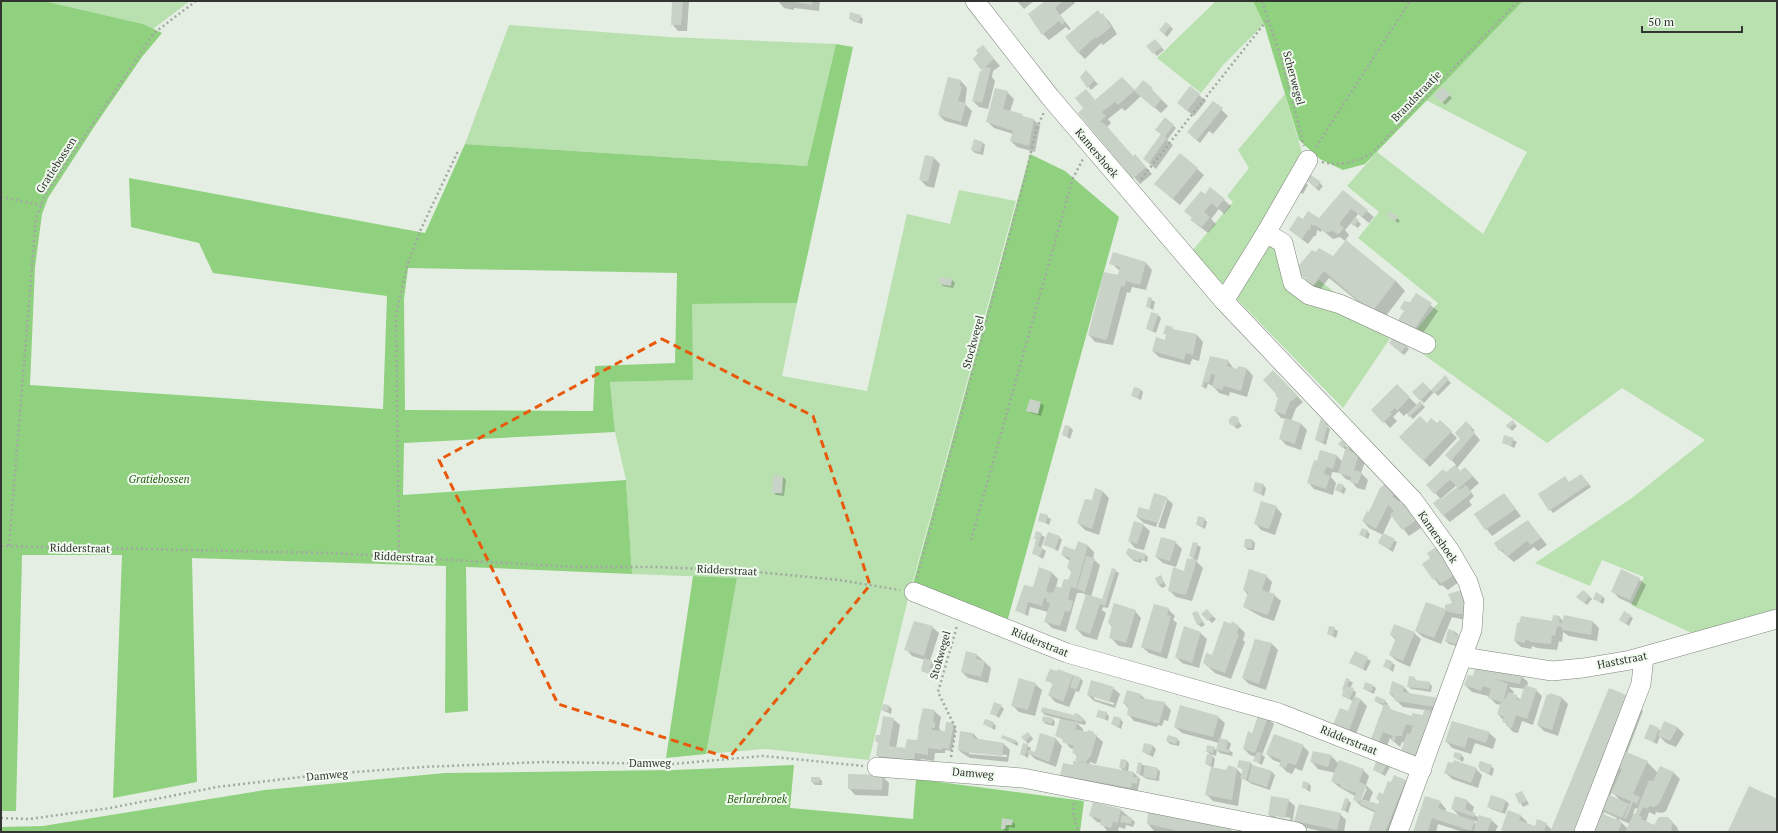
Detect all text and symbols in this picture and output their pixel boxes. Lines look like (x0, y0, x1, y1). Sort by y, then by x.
scale bar (1642, 8, 1742, 34)
text: 50 m (1648, 14, 1675, 29)
street label: Scherwegel (1280, 49, 1308, 107)
street label: Brandstraatje (1388, 67, 1444, 125)
street label: Kamershoek (1072, 125, 1122, 181)
street label: Gratiebossen (33, 134, 80, 196)
street label: Stockwegel (959, 314, 987, 370)
park label: Gratiebossen (129, 472, 189, 486)
street label: Kamershoek (1415, 508, 1461, 566)
street label: Ridderstraat (50, 540, 110, 556)
street label: Ridderstraat (373, 548, 435, 566)
street label: Ridderstraat (696, 561, 758, 579)
street label: Ridderstraat (1009, 624, 1071, 660)
street label: Stokwegel (926, 629, 954, 681)
street label: Haststraat (1596, 648, 1648, 672)
street label: Ridderstraat (1318, 722, 1380, 758)
street label: Damweg (629, 756, 671, 770)
street label: Damweg (951, 764, 995, 782)
street label: Damweg (305, 766, 349, 784)
park label: Berlarebroek (726, 792, 788, 806)

